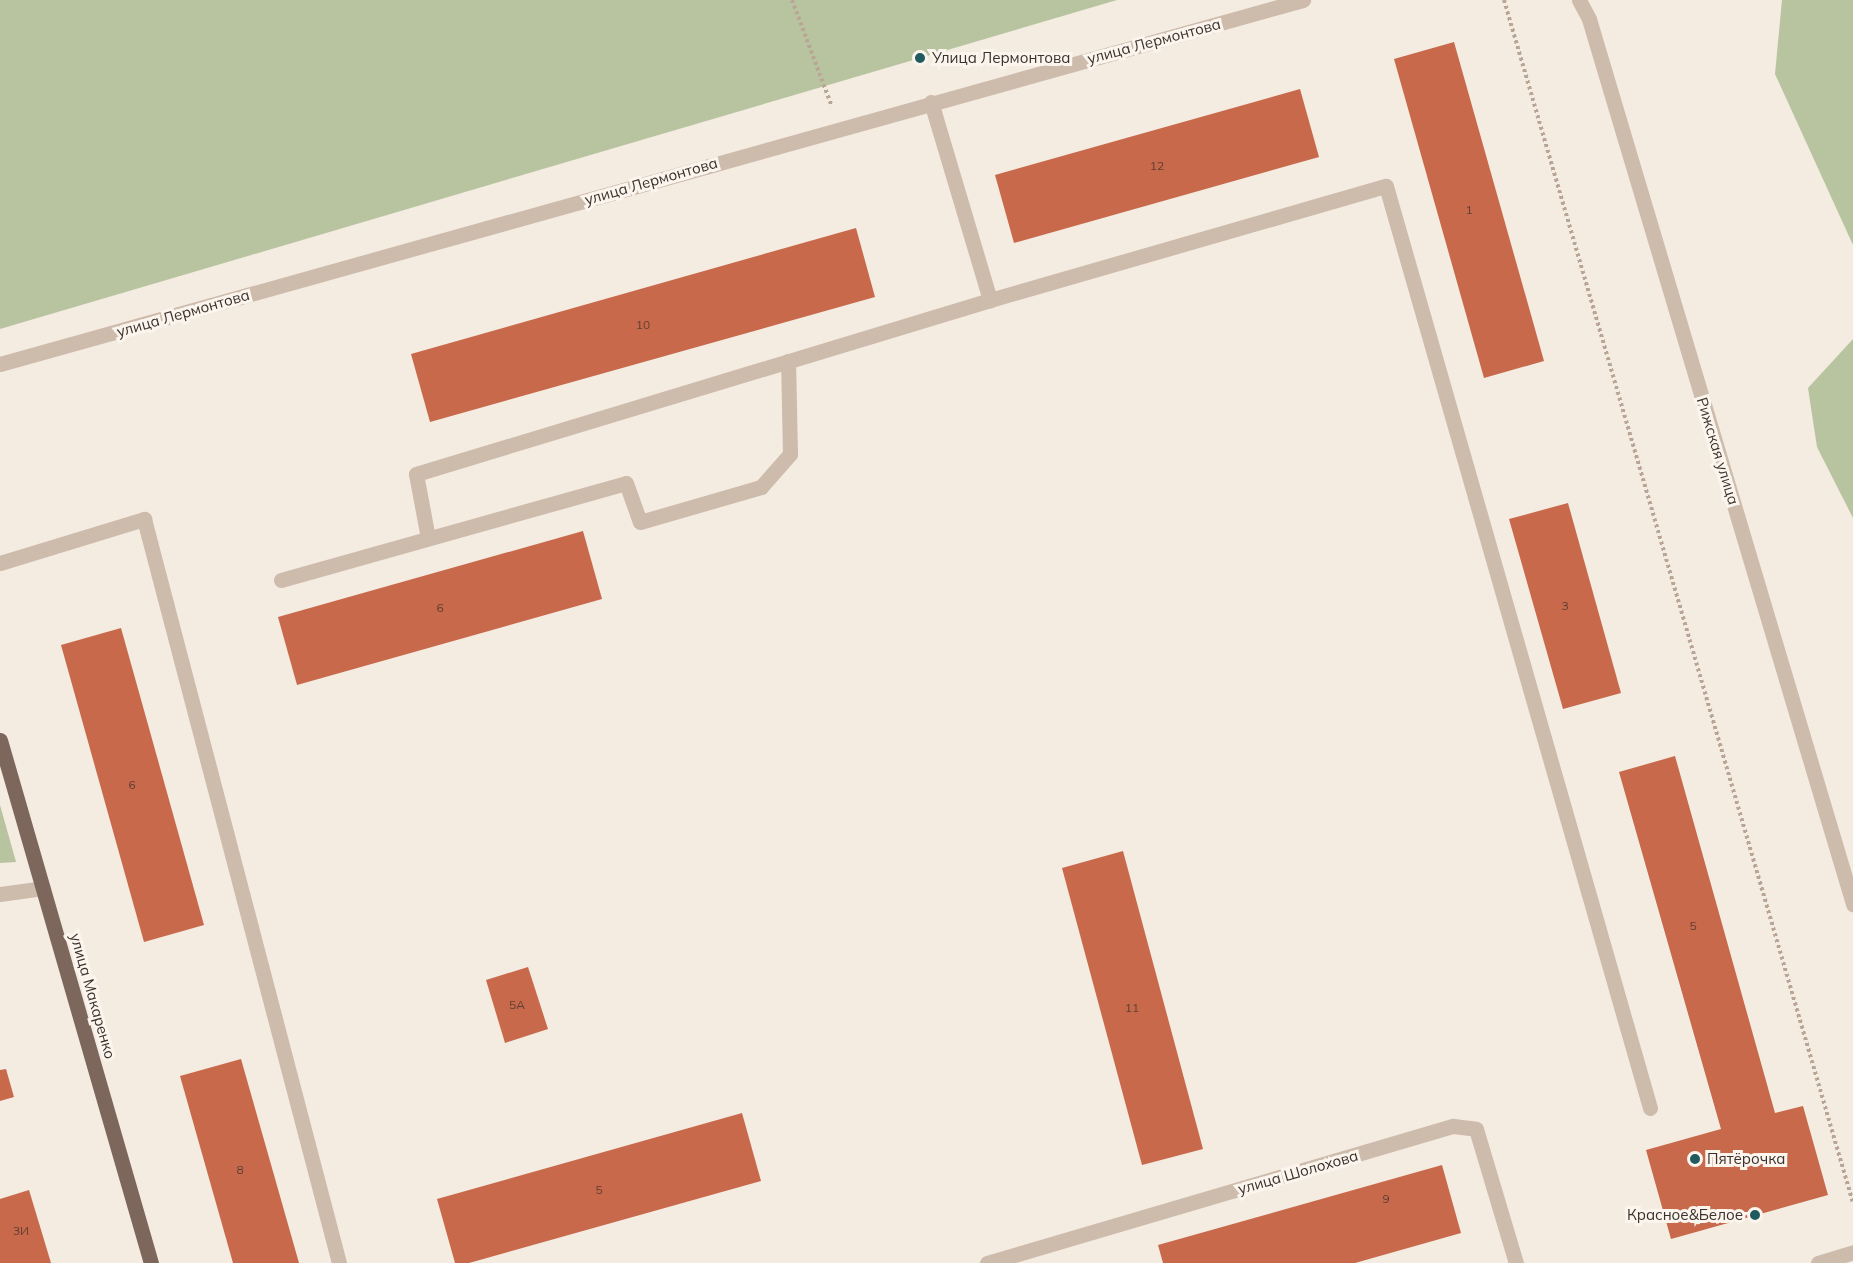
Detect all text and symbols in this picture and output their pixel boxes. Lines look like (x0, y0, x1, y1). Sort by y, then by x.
street label: улица Лермонтова (1085, 15, 1223, 67)
place label: Улица Лермонтова (932, 49, 1070, 67)
marker: Улица Лермонтова (913, 51, 927, 65)
street label: улица Лермонтова (583, 153, 719, 209)
house number: 12 (1150, 159, 1164, 173)
house number: 1 (1465, 203, 1473, 217)
street label: улица Лермонтова (115, 285, 251, 341)
house number: 10 (636, 318, 650, 332)
street label: Рижская улица (1693, 395, 1743, 507)
house number: 3 (1561, 599, 1569, 613)
house number: 6 (436, 601, 444, 615)
house number: 6 (128, 778, 136, 792)
house number: 5 (1689, 919, 1697, 933)
street label: улица Макаренко (66, 931, 120, 1061)
house number: 5А (509, 998, 525, 1012)
house number: 11 (1125, 1001, 1139, 1015)
street label: улица Шолохова (1236, 1146, 1360, 1198)
place label: Пятёрочка (1707, 1150, 1785, 1168)
marker: Пятёрочка (1688, 1152, 1702, 1166)
house number: 8 (236, 1163, 244, 1177)
house number: 5 (595, 1183, 603, 1197)
house number: 9 (1382, 1192, 1390, 1206)
place label: Красное&Белое (1627, 1206, 1743, 1224)
marker: Красное&Белое (1748, 1208, 1762, 1222)
house number: 3И (13, 1224, 29, 1238)

